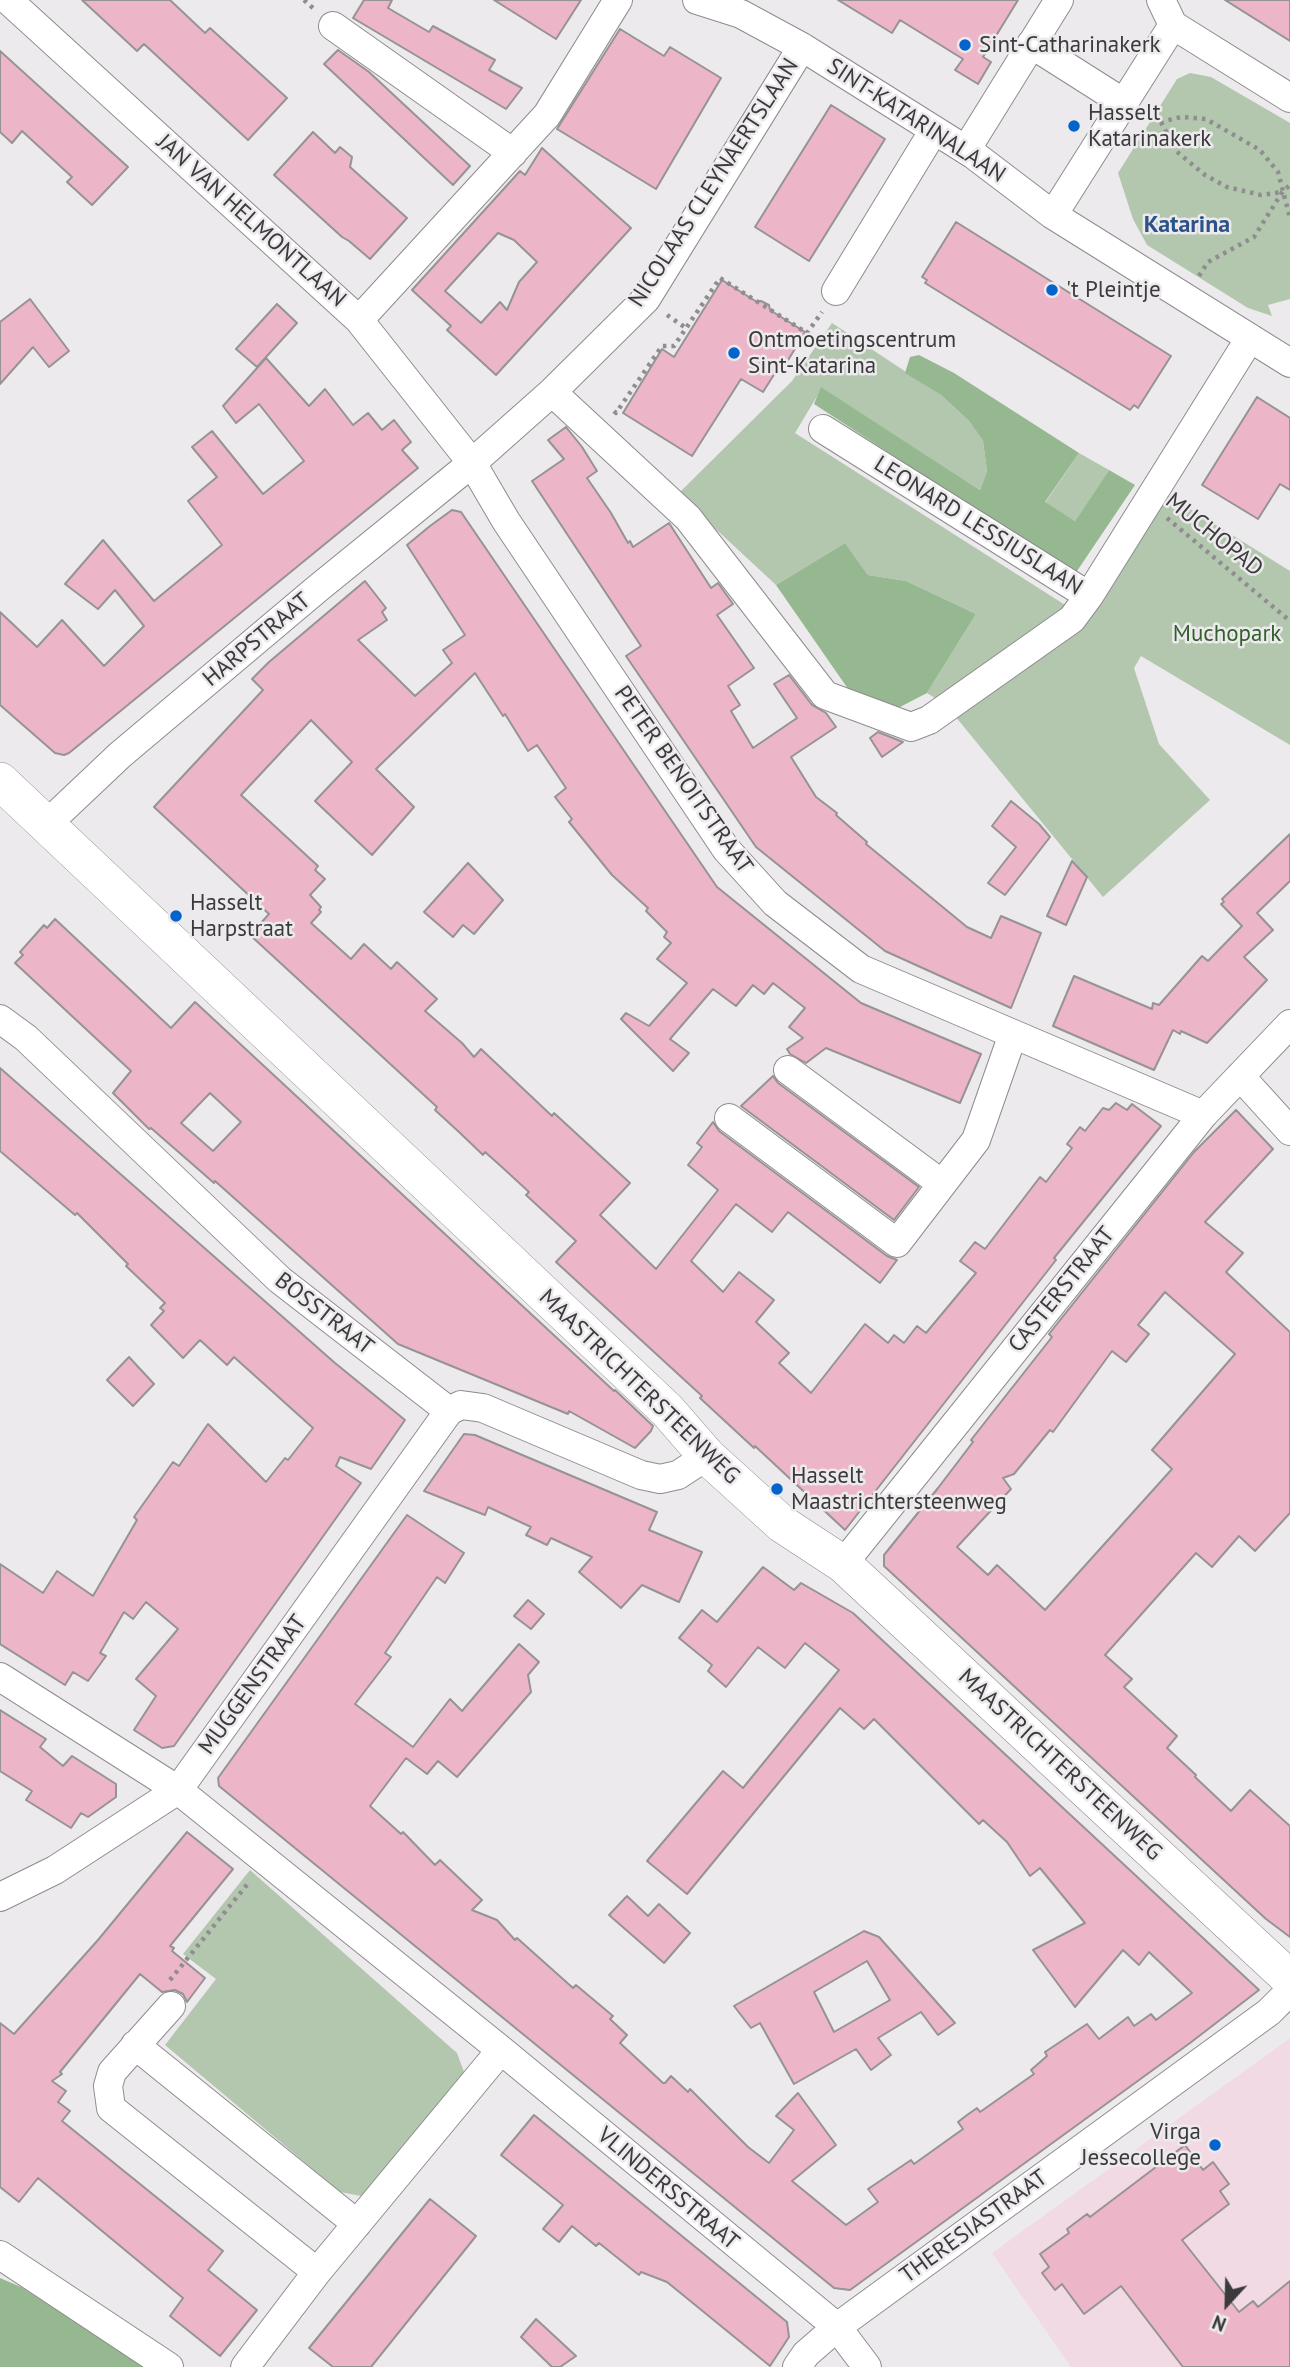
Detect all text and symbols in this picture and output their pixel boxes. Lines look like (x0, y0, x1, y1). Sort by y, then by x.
place label: Sint-Catharinakerk (979, 31, 1160, 59)
marker: Sint-Catharinakerk (957, 37, 973, 53)
street label: SINT-KATARINALAAN (822, 53, 1010, 189)
street label: NICOLAAS CLEYNAERTSLAAN (623, 54, 805, 312)
place label: Hasselt Katarinakerk (1088, 99, 1211, 153)
marker: Hasselt Katarinakerk (1066, 118, 1082, 134)
street label: JAN VAN HELMONTLAAN (151, 129, 351, 313)
district label: Katarina (1144, 211, 1230, 239)
place label: 't Pleintje (1066, 276, 1161, 304)
marker: 't Pleintje (1044, 282, 1060, 298)
place label: Ontmoetingscentrum Sint-Katarina (748, 326, 956, 380)
marker: Ontmoetingscentrum Sint-Katarina (726, 345, 742, 361)
street label: LEONARD LESSIUSLAAN (869, 451, 1087, 601)
street label: MUCHOPAD (1160, 487, 1268, 583)
street label: HARPSTRAAT (198, 587, 316, 693)
park label: Muchopark (1173, 620, 1281, 648)
street label: PETER BENOITSTRAAT (608, 681, 758, 879)
place label: Hasselt Harpstraat (190, 889, 293, 943)
marker: Hasselt Harpstraat (168, 908, 184, 924)
street label: CASTERSTRAAT (1003, 1222, 1121, 1358)
street label: BOSSTRAAT (269, 1267, 379, 1361)
street label: MAASTRICHTERSTEENWEG (533, 1284, 745, 1490)
place label: Hasselt Maastrichtersteenweg (791, 1462, 1007, 1516)
marker: Hasselt Maastrichtersteenweg (769, 1481, 785, 1497)
street label: MUGGENSTRAAT (193, 1610, 313, 1760)
street label: MAASTRICHTERSTEENWEG (952, 1663, 1168, 1867)
place label: Virga Jessecollege (1081, 2118, 1201, 2172)
street label: VLINDERSSTRAAT (591, 2122, 745, 2256)
marker: Virga Jessecollege (1207, 2137, 1223, 2153)
street label: THERESIASTRAAT (895, 2164, 1053, 2290)
north arrow (1192, 2269, 1262, 2339)
text: N (1209, 2310, 1229, 2337)

